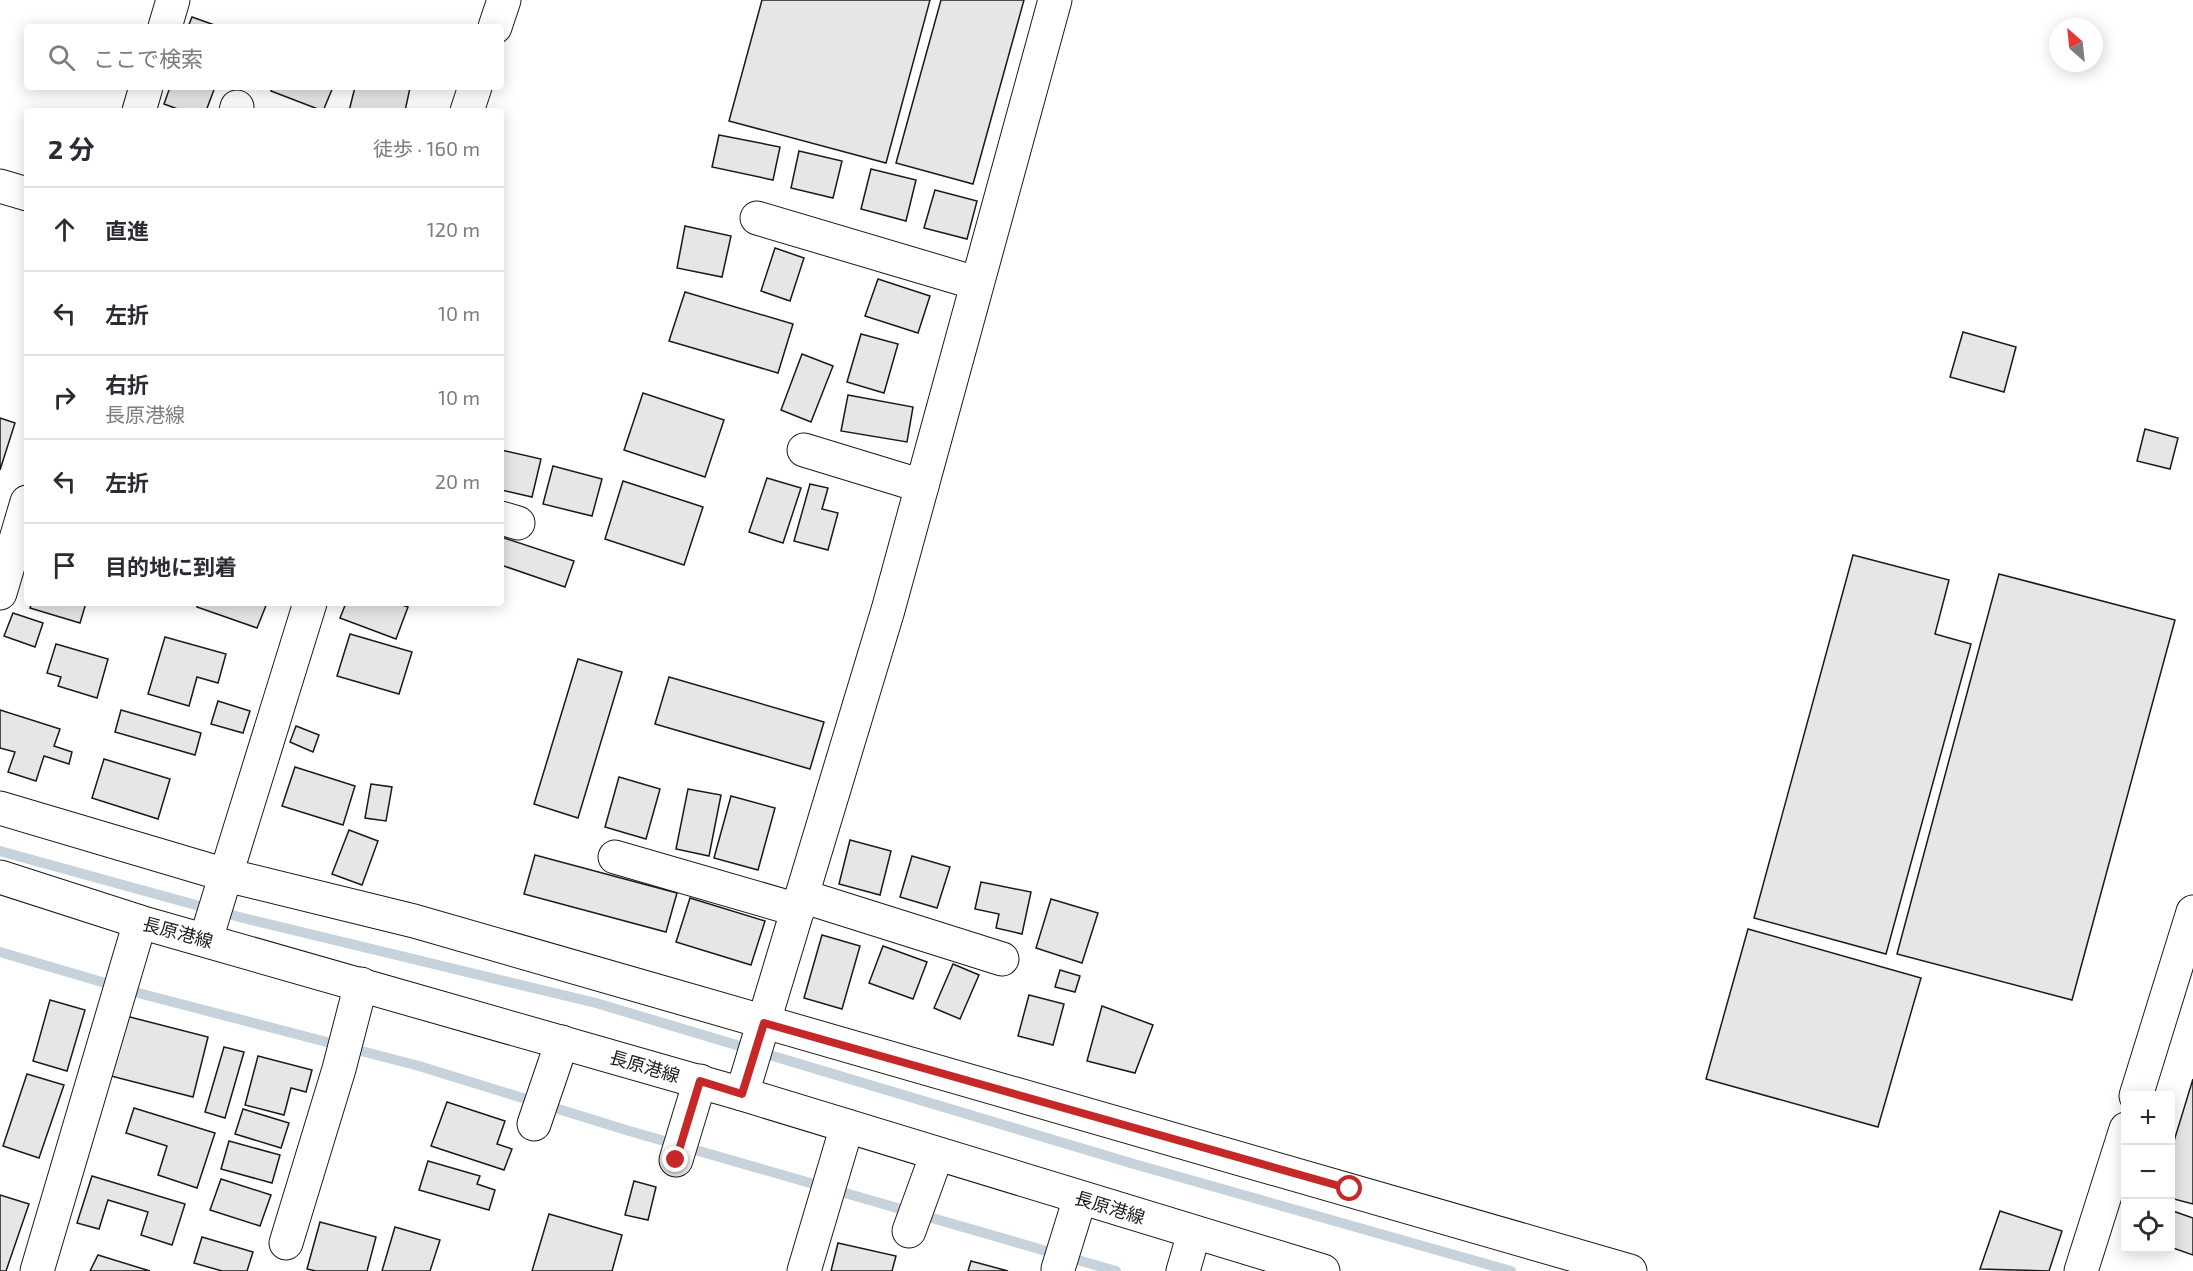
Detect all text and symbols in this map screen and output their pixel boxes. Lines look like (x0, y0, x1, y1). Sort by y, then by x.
north arrow (2049, 18, 2103, 72)
search box (24, 24, 504, 90)
icon: search (45, 41, 78, 74)
text: ここで検索 (93, 45, 203, 71)
text: 2 分 (48, 133, 95, 164)
text: 徒歩 · 160 m (373, 136, 480, 160)
icon: ahead (48, 213, 81, 246)
text: 直進 (105, 217, 149, 243)
text: 120 m (427, 217, 480, 241)
icon: left (48, 297, 81, 330)
text: 左折 (105, 301, 149, 327)
text: 10 m (438, 301, 480, 325)
text: 右折 (105, 371, 149, 397)
icon: right (48, 381, 81, 414)
text: 10 m (438, 385, 480, 409)
text: 長原港線 (105, 402, 185, 426)
icon: left (48, 465, 81, 498)
text: 左折 (105, 469, 149, 495)
text: 20 m (435, 469, 480, 493)
icon: arrive (48, 549, 81, 582)
text: 目的地に到着 (105, 553, 237, 579)
street label: 長原港線 (140, 912, 216, 952)
street label: 長原港線 (607, 1046, 683, 1086)
map controls (2121, 1091, 2175, 1253)
button: + (2121, 1091, 2175, 1145)
button: − (2121, 1145, 2175, 1199)
route end (662, 1146, 688, 1172)
route start (1336, 1175, 1362, 1201)
street label: 長原港線 (1072, 1186, 1148, 1228)
button: locate (2121, 1199, 2175, 1253)

